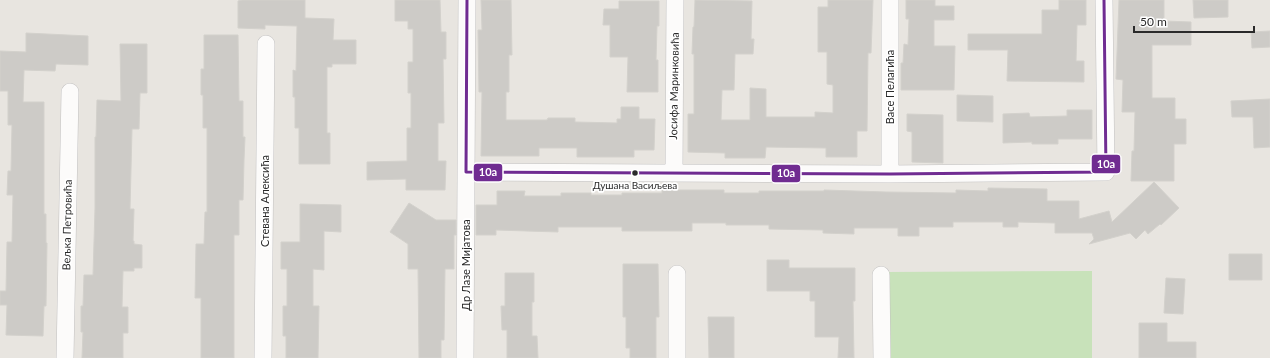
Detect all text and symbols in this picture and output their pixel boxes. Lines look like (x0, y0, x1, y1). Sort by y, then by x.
scale bar (1134, 8, 1254, 34)
text: 50 m (1140, 14, 1167, 29)
street label: Јосифа Маринковића (666, 32, 681, 140)
street label: Васе Пелагића (883, 50, 896, 124)
line badge: 10а (1091, 154, 1121, 174)
street label: Стевана Алексића (258, 155, 271, 247)
text: 10а (1097, 157, 1115, 170)
line badge: 10а (473, 163, 503, 182)
line badge: 10а (771, 164, 801, 183)
text: 10а (479, 165, 497, 178)
text: 10а (777, 166, 795, 179)
marker: Душана Васиљева (630, 168, 640, 178)
street label: Вељка Петровића (59, 179, 74, 271)
place label: Душана Васиљева (593, 179, 677, 191)
street label: Др Лазе Мијатова (459, 219, 472, 311)

